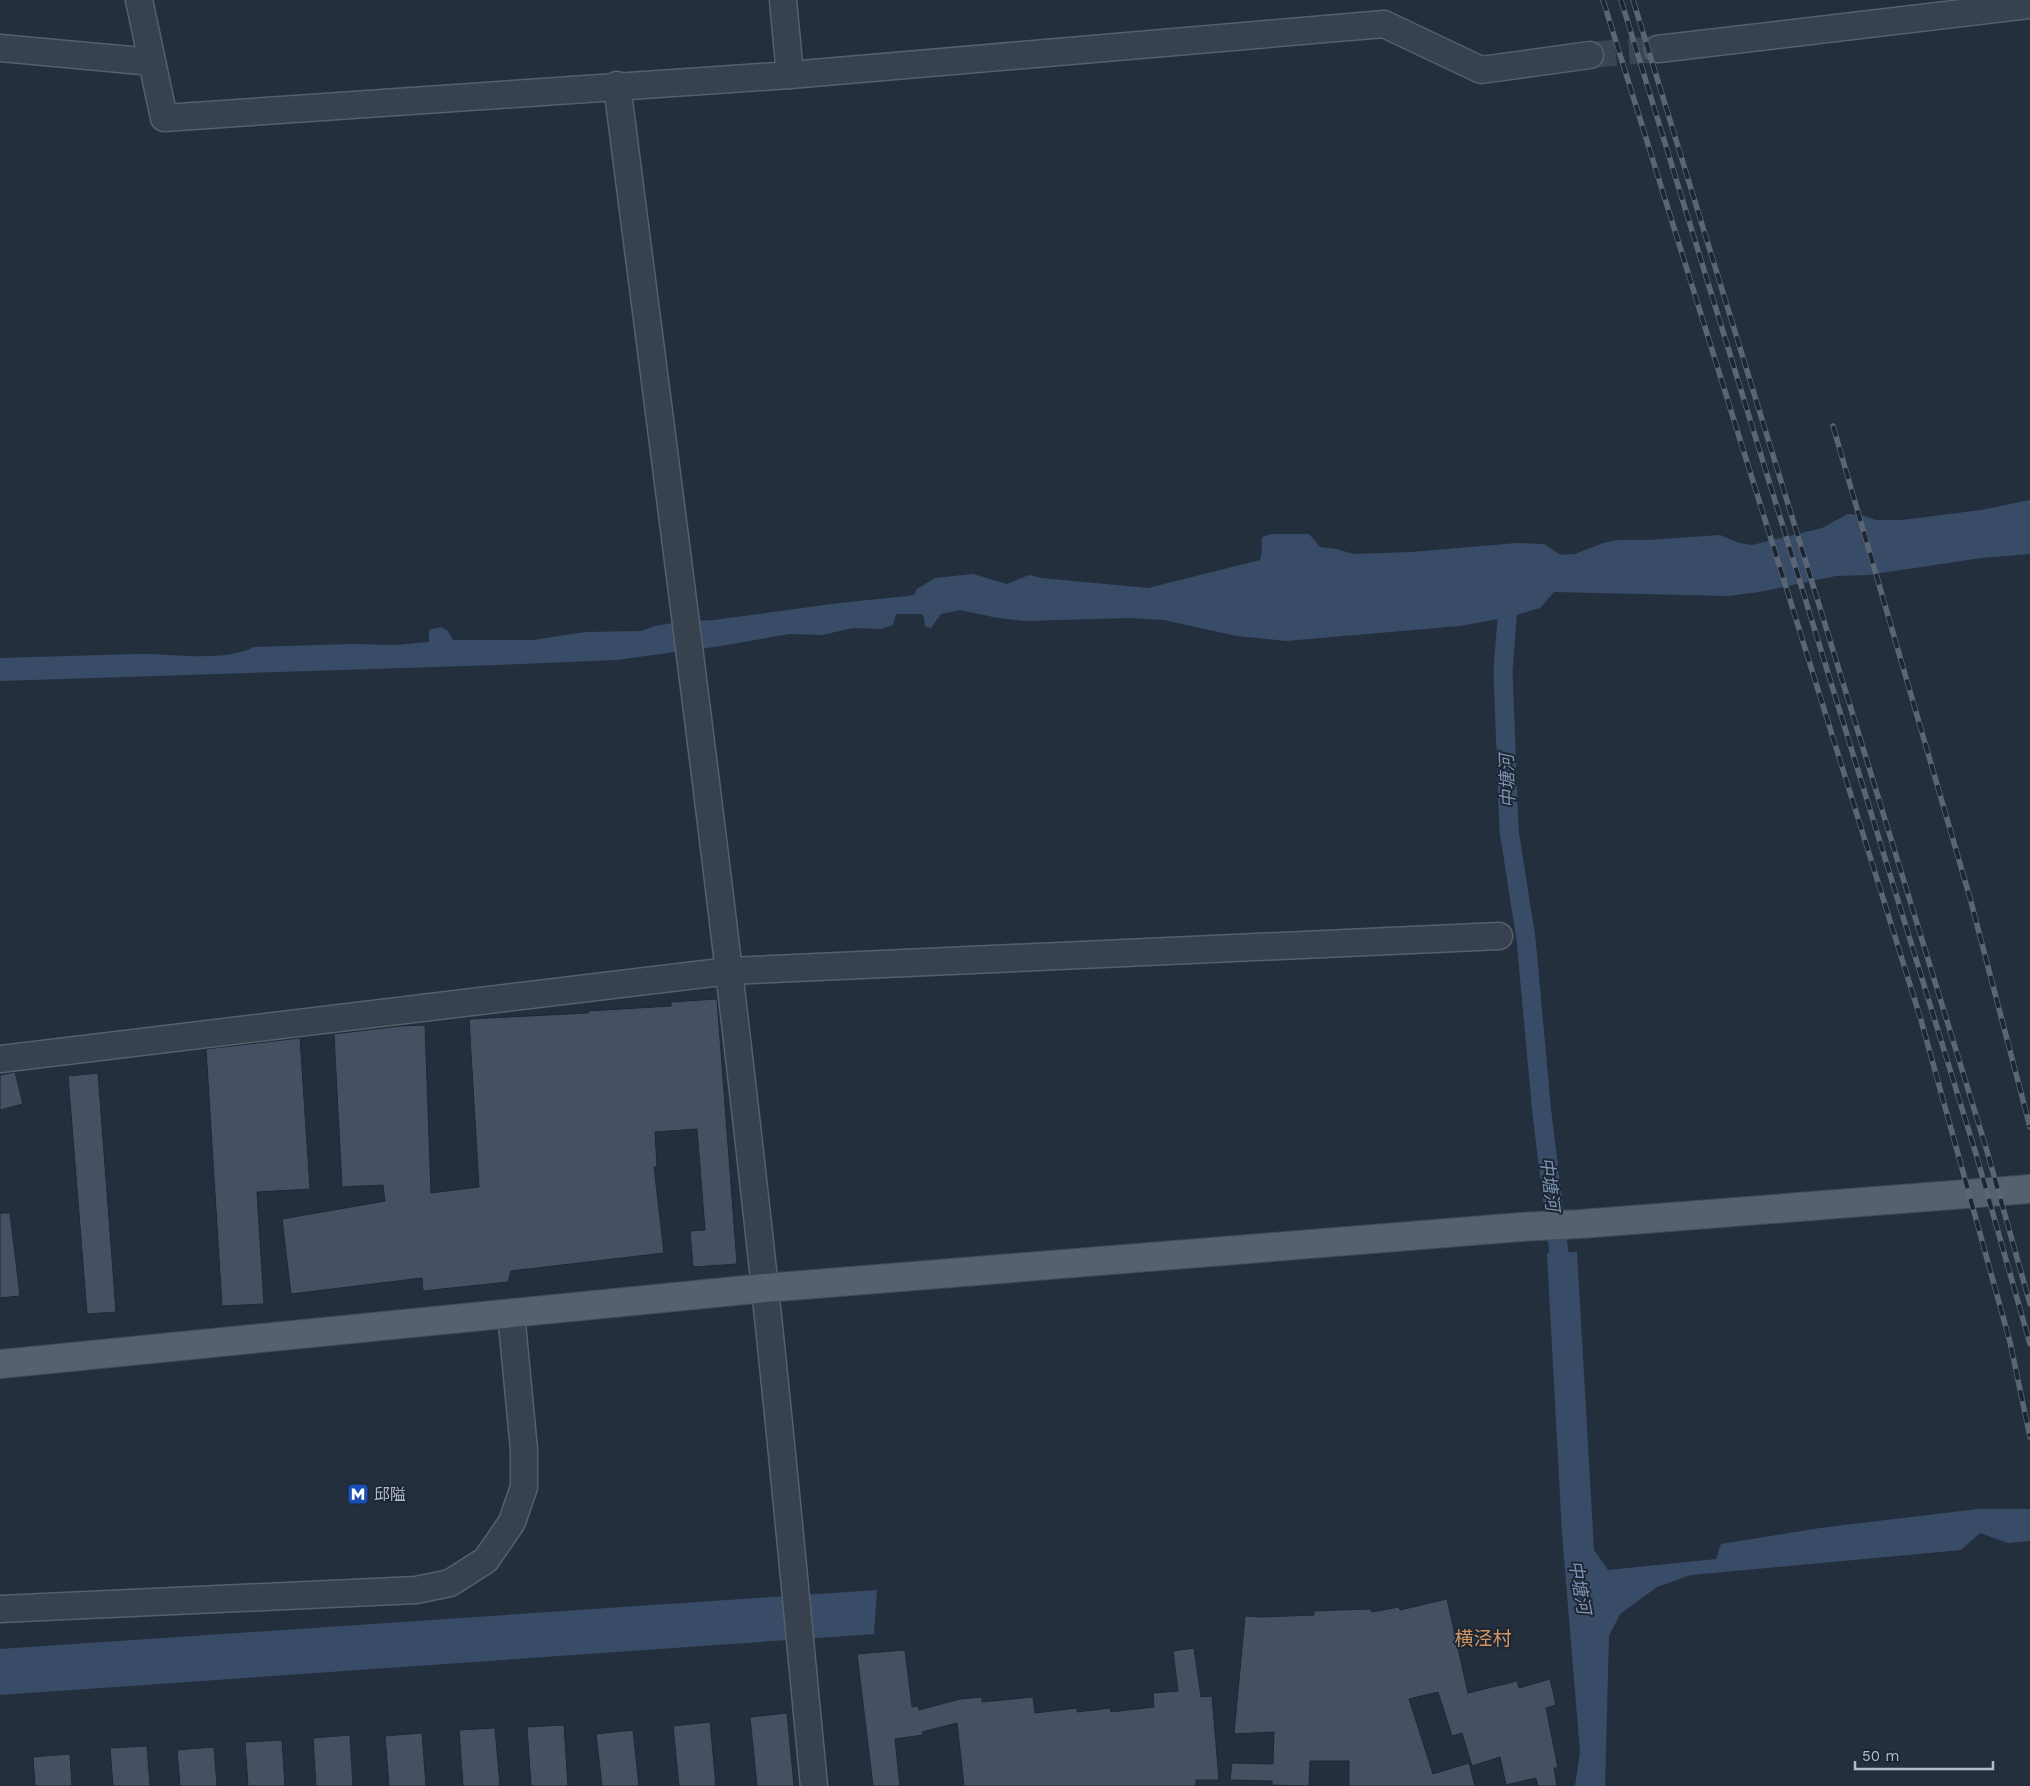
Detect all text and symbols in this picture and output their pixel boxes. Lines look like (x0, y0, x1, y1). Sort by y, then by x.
water label: 中塘河 (1495, 751, 1518, 808)
water label: 中塘河 (1536, 1156, 1564, 1215)
metro station icon: 邱隘 (346, 1482, 370, 1506)
place label: 邱隘 (374, 1485, 406, 1504)
water label: 中塘河 (1565, 1559, 1596, 1618)
district label: 横泾村 (1454, 1627, 1512, 1650)
scale bar (1855, 1738, 1992, 1770)
text: 50 m (1862, 1747, 1899, 1765)

